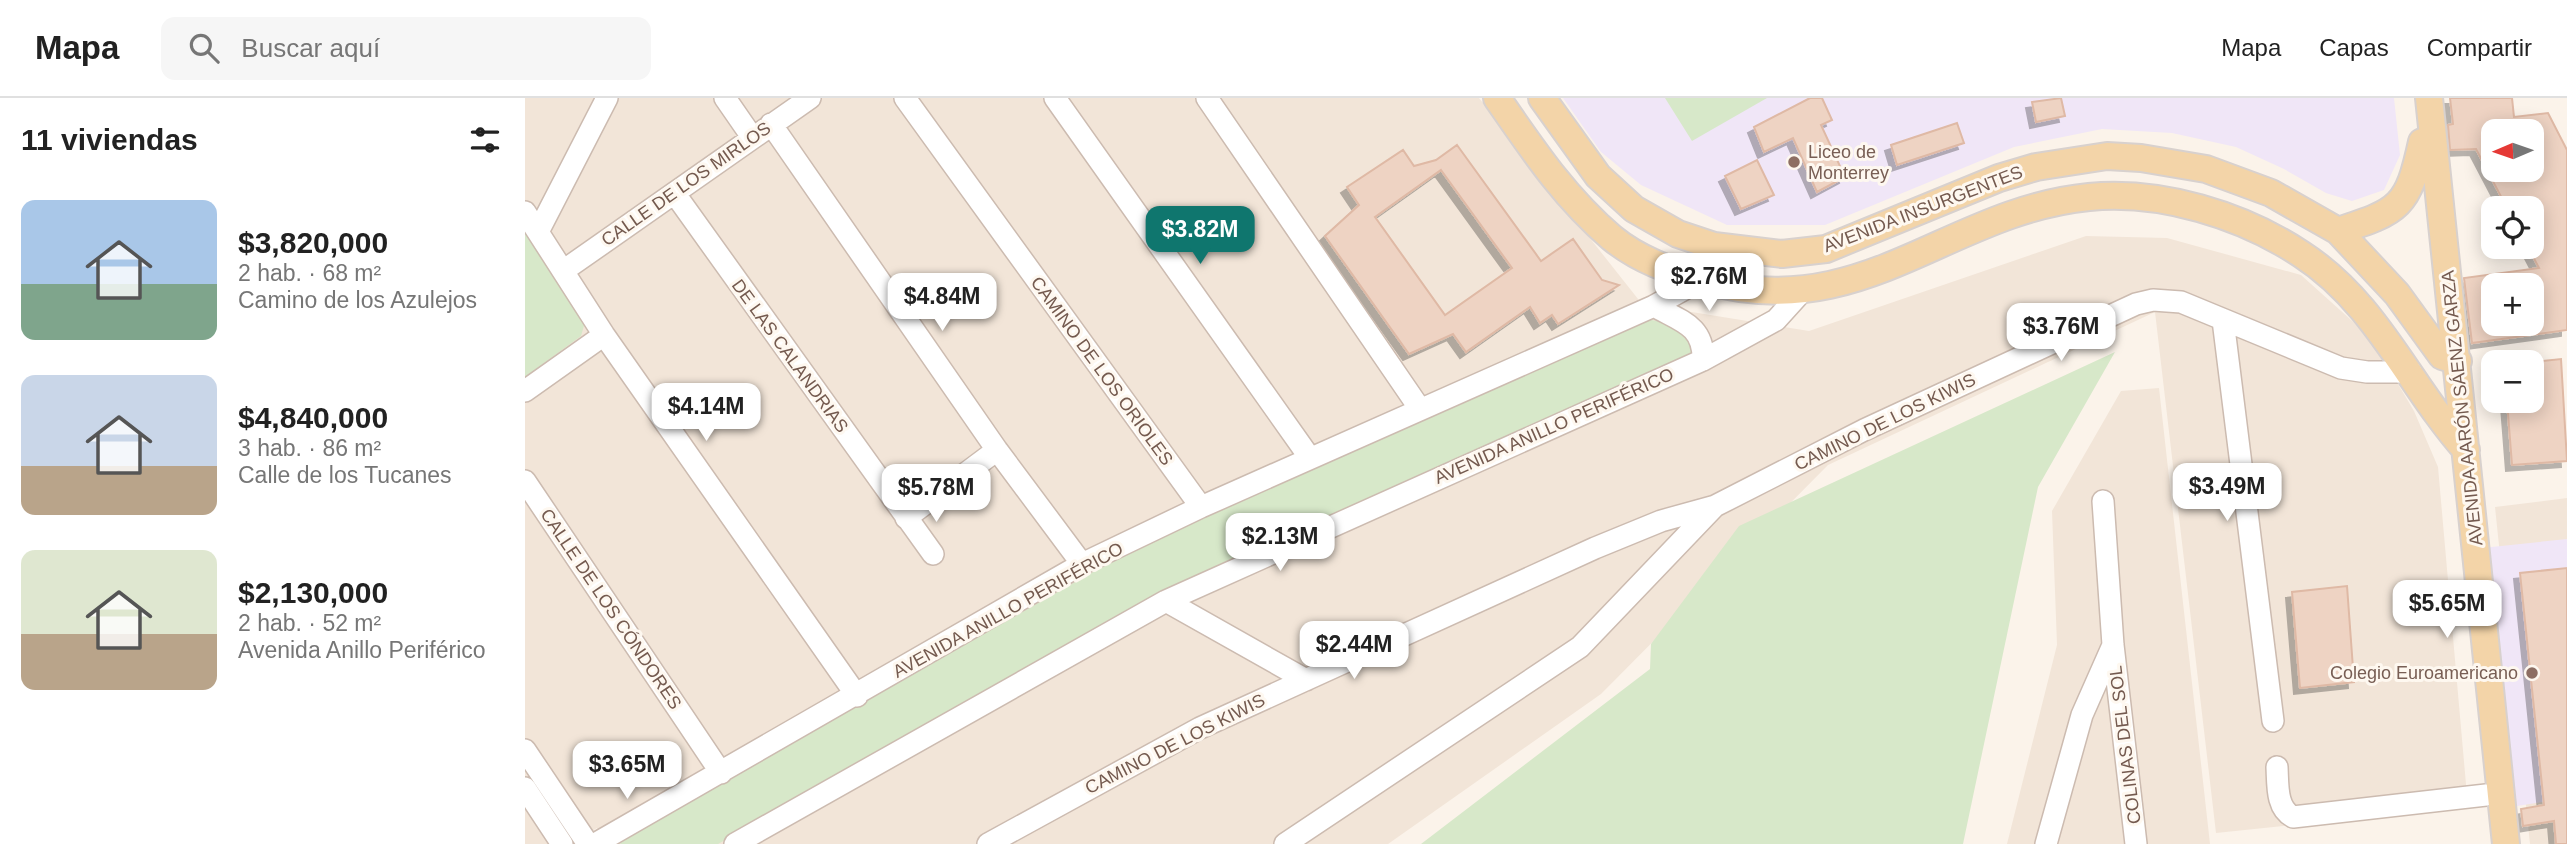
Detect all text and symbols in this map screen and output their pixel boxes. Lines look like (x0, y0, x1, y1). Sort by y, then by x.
search box (161, 17, 651, 80)
text: Mapa (35, 29, 119, 66)
icon: search (185, 29, 223, 67)
text: Buscar aquí (241, 33, 380, 63)
text: Mapa (2221, 34, 2281, 61)
text: Capas (2319, 34, 2389, 61)
text: Compartir (2427, 34, 2532, 61)
street label: CALLE DE LOS MIRLOS (597, 118, 775, 250)
north arrow (2481, 119, 2545, 182)
map controls (2481, 119, 2544, 413)
icon: filters (466, 121, 504, 159)
text: 11 viviendas (21, 123, 198, 156)
place label: Liceo de Monterrey (1808, 142, 1889, 183)
marker: Liceo de Monterrey (1786, 154, 1802, 170)
street label: AVENIDA INSURGENTES (1821, 162, 2025, 256)
button: locate (2481, 196, 2544, 259)
pin: $3.82M (1143, 206, 1257, 266)
text: $3.82M (1162, 216, 1238, 242)
text: $3,820,000 (238, 226, 388, 259)
icon: home (77, 228, 161, 312)
pin: $2.76M (1652, 254, 1766, 313)
text: 2 hab. · 68 m² (238, 260, 381, 286)
text: $2.76M (1671, 263, 1747, 289)
street label: AVENIDA AARÓN SÁENZ GARZA (2437, 269, 2486, 547)
street label: CAMINO DE LOS ORIOLES (1027, 273, 1177, 469)
button: + (2481, 273, 2544, 336)
pin: $4.84M (885, 274, 999, 333)
street label: DE LAS CALANDRIAS (728, 276, 852, 436)
text: $4.84M (904, 283, 980, 309)
text: Camino de los Azulejos (238, 287, 477, 313)
pin: $3.76M (2004, 303, 2118, 363)
text: $3.76M (2023, 313, 2099, 339)
button: − (2481, 350, 2544, 413)
street label: AVENIDA ANILLO PERIFÉRICO (1431, 364, 1677, 488)
street label: CAMINO DE LOS KIWIS (1791, 369, 1979, 475)
pin: $4.14M (649, 384, 763, 443)
text: $4.14M (668, 393, 744, 419)
text: $4,840,000 (238, 401, 388, 434)
icon: home (77, 403, 161, 487)
text: 3 hab. · 86 m² (238, 435, 381, 461)
text: Calle de los Tucanes (238, 462, 452, 488)
pin: $5.78M (879, 464, 993, 524)
pin: $3.49M (2170, 464, 2284, 523)
text: $3.49M (2189, 473, 2265, 499)
text: $5.78M (898, 474, 974, 500)
street label: CALLE DE LOS CÓNDORES (536, 505, 686, 713)
pin: $2.13M (1223, 514, 1337, 573)
text: $2.13M (1242, 523, 1318, 549)
street label: AVENIDA ANILLO PERIFÉRICO (890, 538, 1126, 682)
text: $2,130,000 (238, 576, 388, 609)
icon: home (77, 578, 161, 662)
pin: $5.65M (2390, 580, 2504, 640)
text: $5.65M (2409, 590, 2485, 616)
text: 2 hab. · 52 m² (238, 610, 381, 636)
pin: $2.44M (1297, 622, 1411, 681)
text: $2.44M (1316, 631, 1392, 657)
text: Avenida Anillo Periférico (238, 637, 486, 663)
place label: Colegio Euroamericano (2330, 663, 2518, 683)
street label: COLINAS DEL SOL (2105, 665, 2145, 825)
marker: Colegio Euroamericano (2524, 665, 2540, 681)
street label: CAMINO DE LOS KIWIS (1082, 690, 1268, 798)
pin: $3.65M (570, 742, 684, 801)
text: $3.65M (589, 751, 665, 777)

